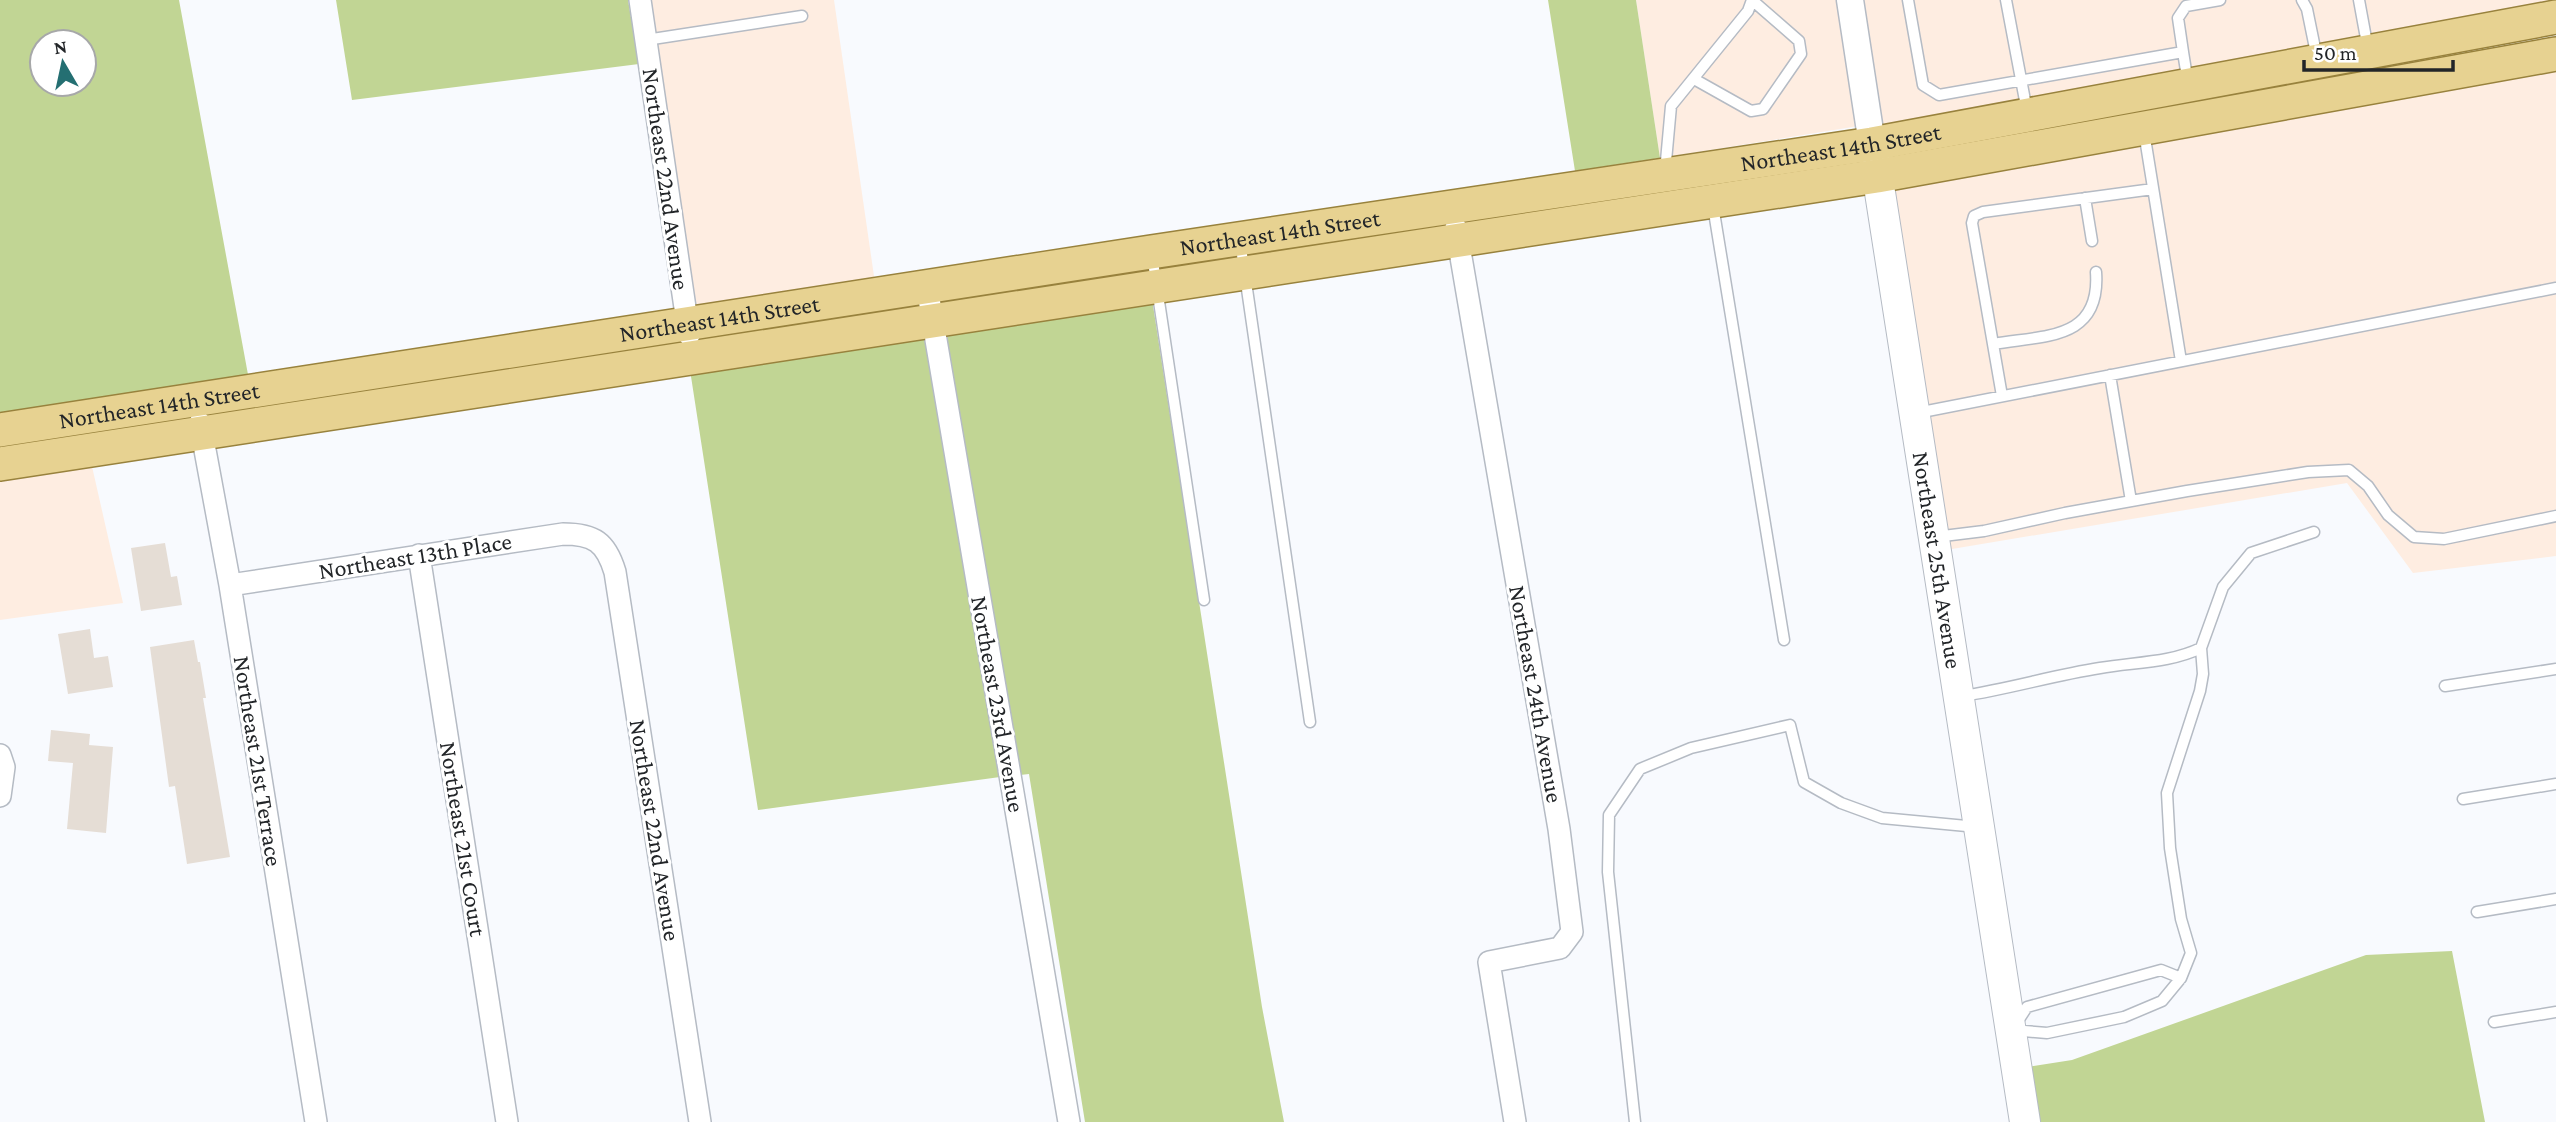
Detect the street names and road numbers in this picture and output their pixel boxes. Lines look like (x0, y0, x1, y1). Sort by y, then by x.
street label: Northeast 22nd Avenue (638, 66, 695, 292)
street label: Northeast 14th Street (1739, 117, 1944, 177)
street label: Northeast 14th Street (1178, 204, 1383, 261)
street label: Northeast 14th Street (617, 289, 822, 347)
street label: Northeast 14th Street (57, 376, 262, 434)
street label: Northeast 25th Avenue (1908, 450, 1968, 670)
street label: Northeast 13th Place (317, 527, 513, 584)
street label: Northeast 24th Avenue (1504, 583, 1569, 805)
street label: Northeast 23rd Avenue (966, 594, 1031, 814)
street label: Northeast 21st Terrace (229, 654, 288, 868)
street label: Northeast 22nd Avenue (625, 717, 686, 943)
street label: Northeast 21st Court (435, 740, 492, 939)

